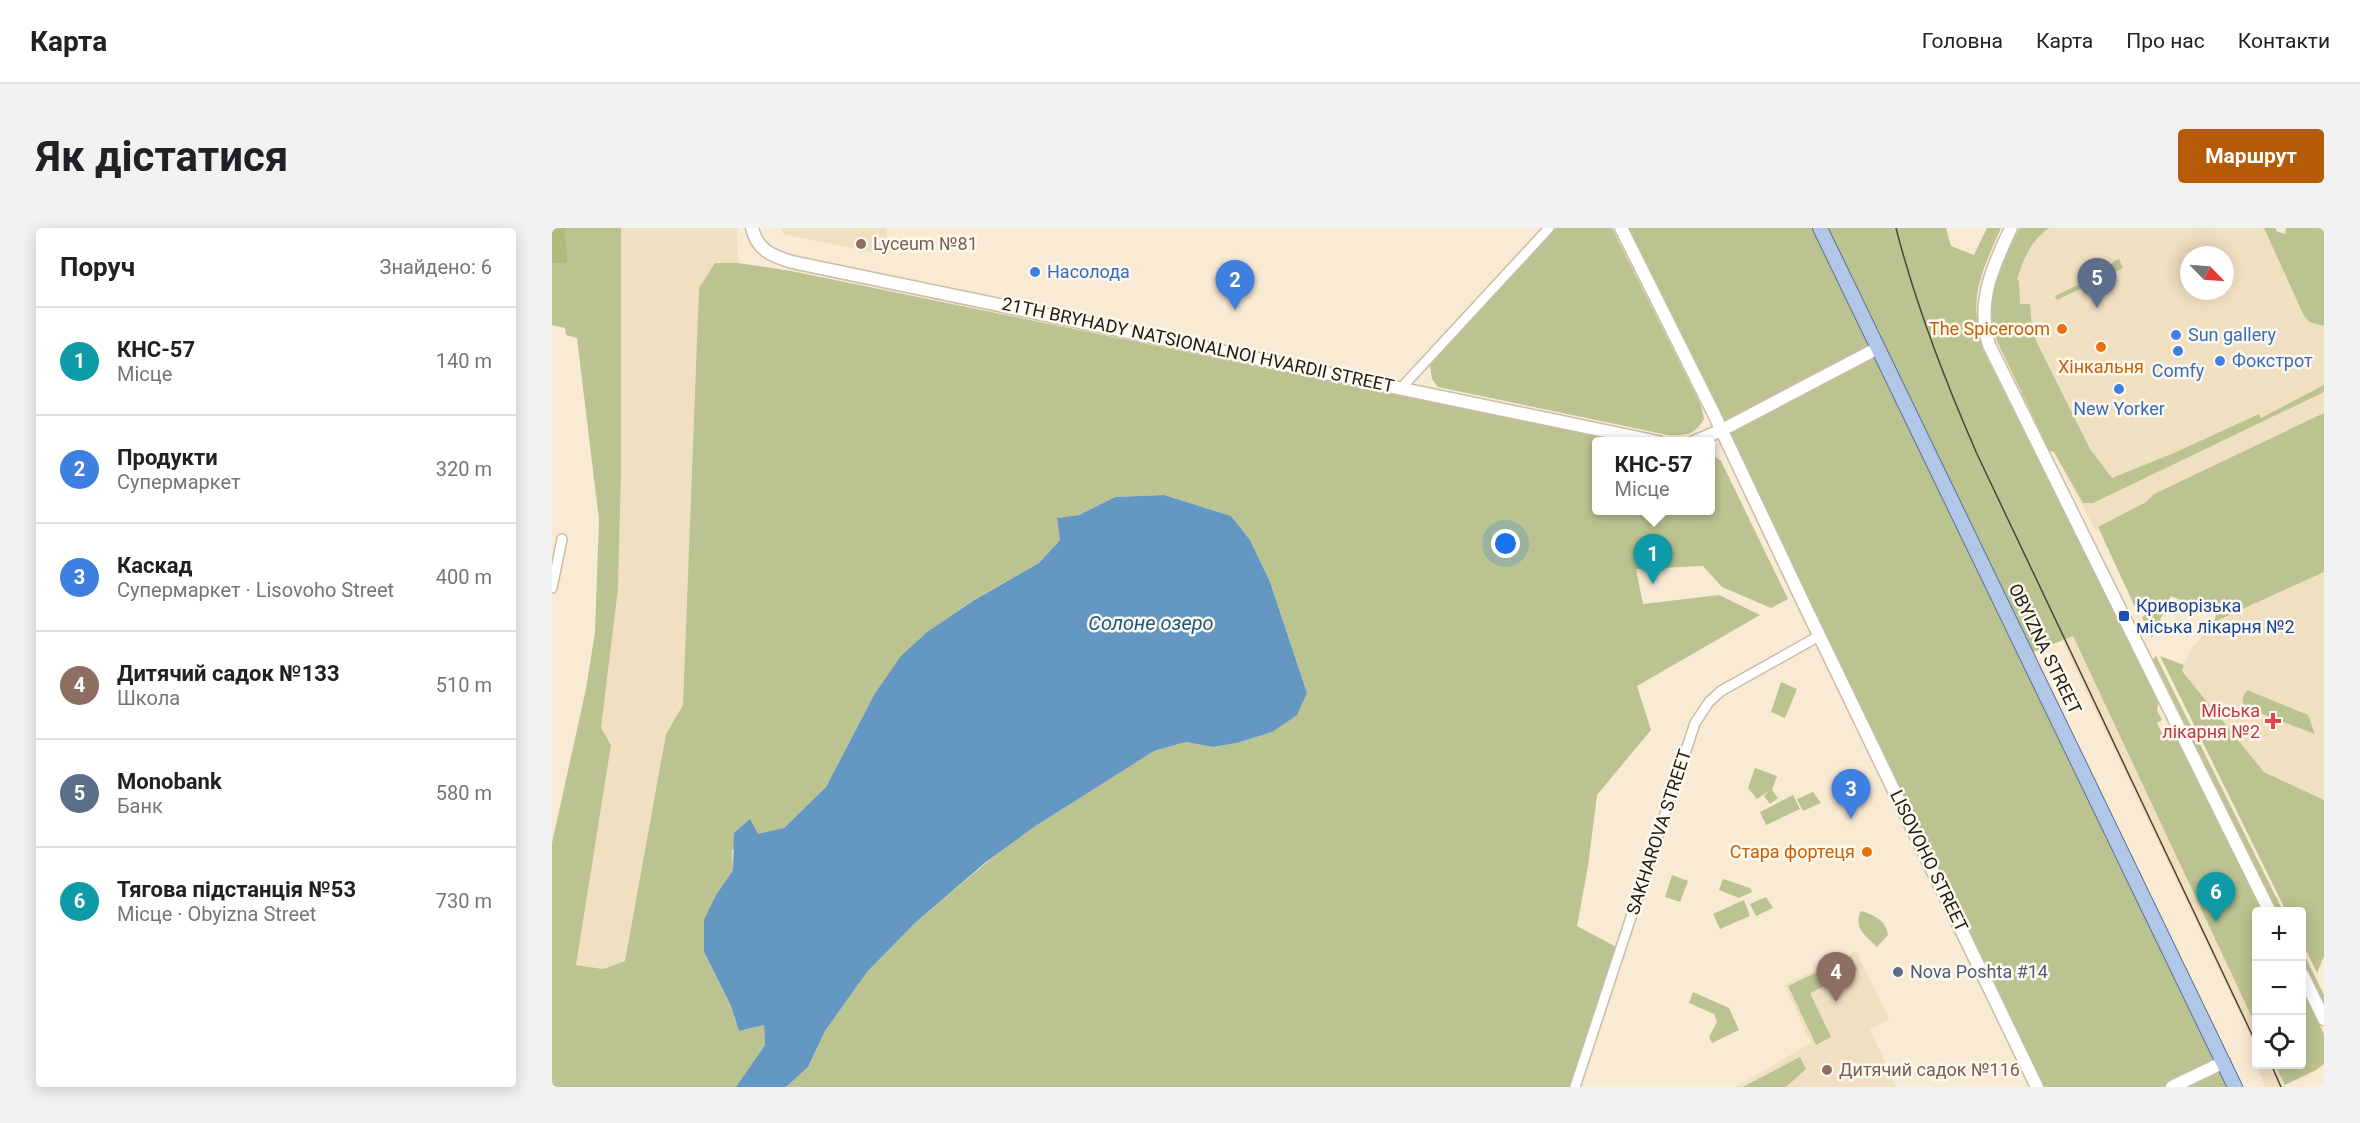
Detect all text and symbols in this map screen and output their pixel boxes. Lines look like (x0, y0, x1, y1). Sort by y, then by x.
text: Карта (30, 25, 107, 58)
text: Головна (1922, 29, 2003, 53)
text: Карта (2036, 29, 2093, 53)
text: Про нас (2126, 29, 2205, 53)
text: Контакти (2238, 29, 2330, 53)
button: Маршрут (2178, 129, 2324, 183)
text: Як дістатися (36, 132, 288, 181)
place label: Lyceum №81 (873, 233, 978, 254)
marker: Lyceum №81 (854, 237, 868, 251)
north arrow (2180, 246, 2234, 300)
text: Поруч (60, 252, 135, 282)
text: Знайдено: 6 (380, 255, 492, 279)
pin: 5 (2078, 259, 2116, 308)
pin: 2 (1216, 260, 1254, 310)
place label: Насолода (1047, 261, 1130, 282)
marker: Насолода (1028, 265, 1042, 279)
street label: 21TH BRYHADY NATSIONALNOI HVARDII STREET (1000, 293, 1396, 396)
place label: The Spiceroom (1929, 318, 2050, 339)
marker: The Spiceroom (2055, 322, 2069, 336)
place label: Sun gallery (2188, 324, 2276, 345)
marker: Sun gallery (2169, 328, 2183, 342)
text: КНС-57 (117, 337, 195, 362)
marker: Хінкальня (2094, 340, 2108, 354)
marker: Comfy (2171, 344, 2185, 358)
text: 1 (74, 349, 85, 373)
text: 140 m (436, 349, 492, 373)
place label: Фокстрот (2232, 350, 2313, 371)
marker: Фокстрот (2213, 354, 2227, 368)
place label: Хінкальня (2058, 356, 2144, 377)
place label: Comfy (2152, 360, 2205, 381)
text: Місце (117, 362, 172, 386)
marker: New Yorker (2112, 382, 2126, 396)
place label: New Yorker (2073, 398, 2165, 419)
popup (1592, 437, 1715, 515)
text: Продукти (117, 445, 218, 470)
text: КНС-57 (1614, 452, 1693, 477)
text: 2 (74, 457, 85, 481)
text: 320 m (436, 457, 492, 481)
text: Супермаркет (117, 470, 241, 494)
text: Місце (1614, 477, 1670, 501)
your location (1491, 529, 1520, 558)
pin: 1 (1634, 534, 1672, 584)
text: Каскад (117, 553, 192, 578)
text: 3 (74, 565, 85, 589)
text: 400 m (436, 565, 492, 589)
text: Супермаркет · Lisovoho Street (117, 578, 394, 602)
street label: OBYIZNA STREET (2005, 580, 2086, 718)
place label: Криворізька міська лікарня №2 (2136, 595, 2295, 637)
marker: Криворізька міська лікарня №2 (2117, 609, 2131, 623)
water label: Солоне озеро (1088, 611, 1214, 635)
text: Дитячий садок №133 (117, 661, 340, 686)
text: 4 (74, 673, 85, 697)
text: 510 m (436, 673, 492, 697)
text: Школа (117, 686, 180, 710)
place label: Міська лікарня №2 (2162, 700, 2260, 742)
marker: Міська лікарня №2 (2264, 712, 2282, 730)
street label: SAKHAROVA STREET (1622, 746, 1695, 917)
text: Monobank (117, 769, 222, 794)
pin: 3 (1832, 770, 1870, 819)
text: 5 (74, 781, 85, 805)
text: 580 m (436, 781, 492, 805)
street label: LISOVOHO STREET (1886, 787, 1973, 935)
text: Банк (117, 794, 163, 818)
place label: Стара фортеця (1730, 841, 1855, 862)
marker: Стара фортеця (1860, 845, 1874, 859)
pin: 6 (2196, 872, 2236, 922)
text: Тягова підстанція №53 (117, 877, 356, 902)
text: 6 (74, 889, 85, 913)
text: 730 m (436, 889, 492, 913)
text: Місце · Obyizna Street (117, 902, 316, 926)
map controls (2252, 907, 2306, 1069)
button: + (2252, 907, 2306, 961)
pin: 4 (1816, 952, 1856, 1002)
place label: Nova Poshta #14 (1910, 961, 2048, 982)
button: − (2252, 961, 2306, 1015)
marker: Nova Poshta #14 (1891, 965, 1905, 979)
button: locate (2252, 1015, 2306, 1069)
place label: Дитячий садок №116 (1839, 1059, 2020, 1080)
marker: Дитячий садок №116 (1820, 1063, 1834, 1077)

